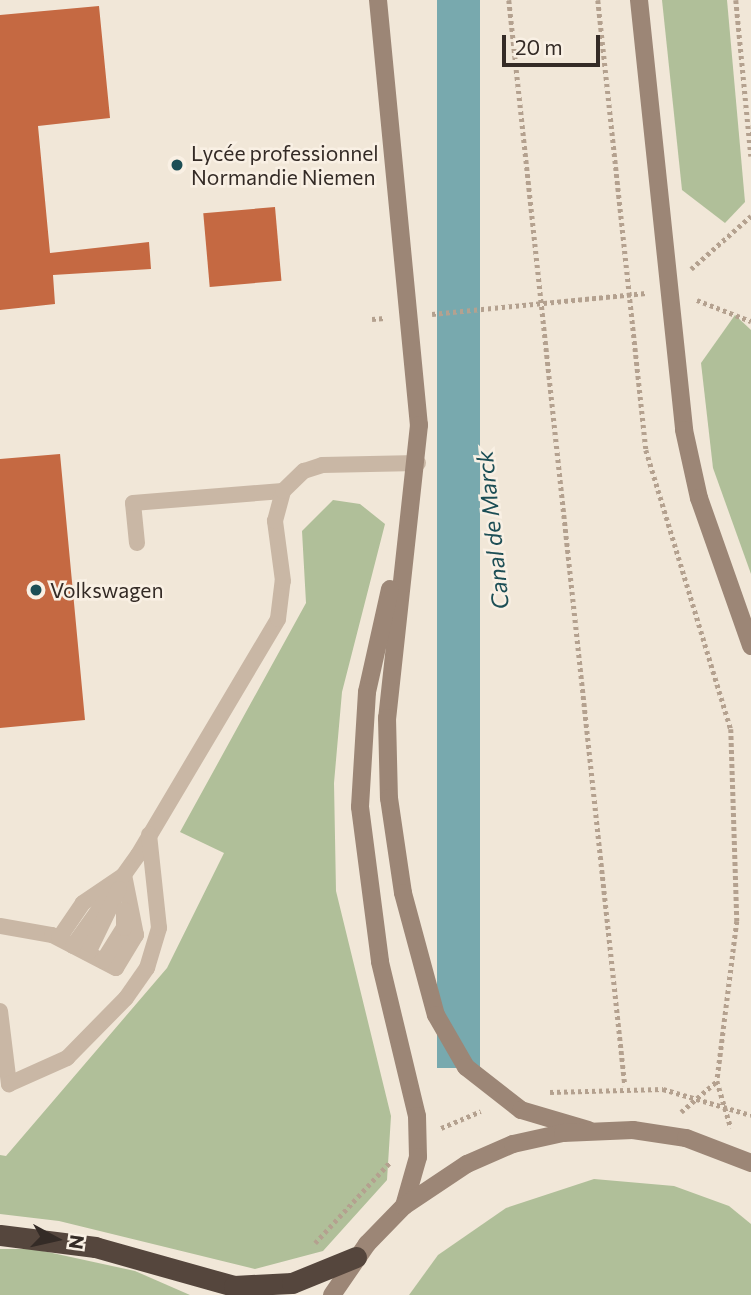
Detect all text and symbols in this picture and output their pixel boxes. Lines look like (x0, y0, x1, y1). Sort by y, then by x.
scale bar (506, 21, 604, 65)
text: 20 m (515, 34, 563, 59)
place label: Lycée professionnel Normandie Niemen (191, 140, 379, 190)
marker: Lycée professionnel Normandie Niemen (169, 157, 185, 173)
water label: Canal de Marck (470, 449, 514, 611)
place label: Volkswagen (50, 577, 163, 603)
marker: Volkswagen (28, 582, 44, 598)
north arrow (21, 1204, 91, 1274)
text: N (65, 1233, 90, 1251)

